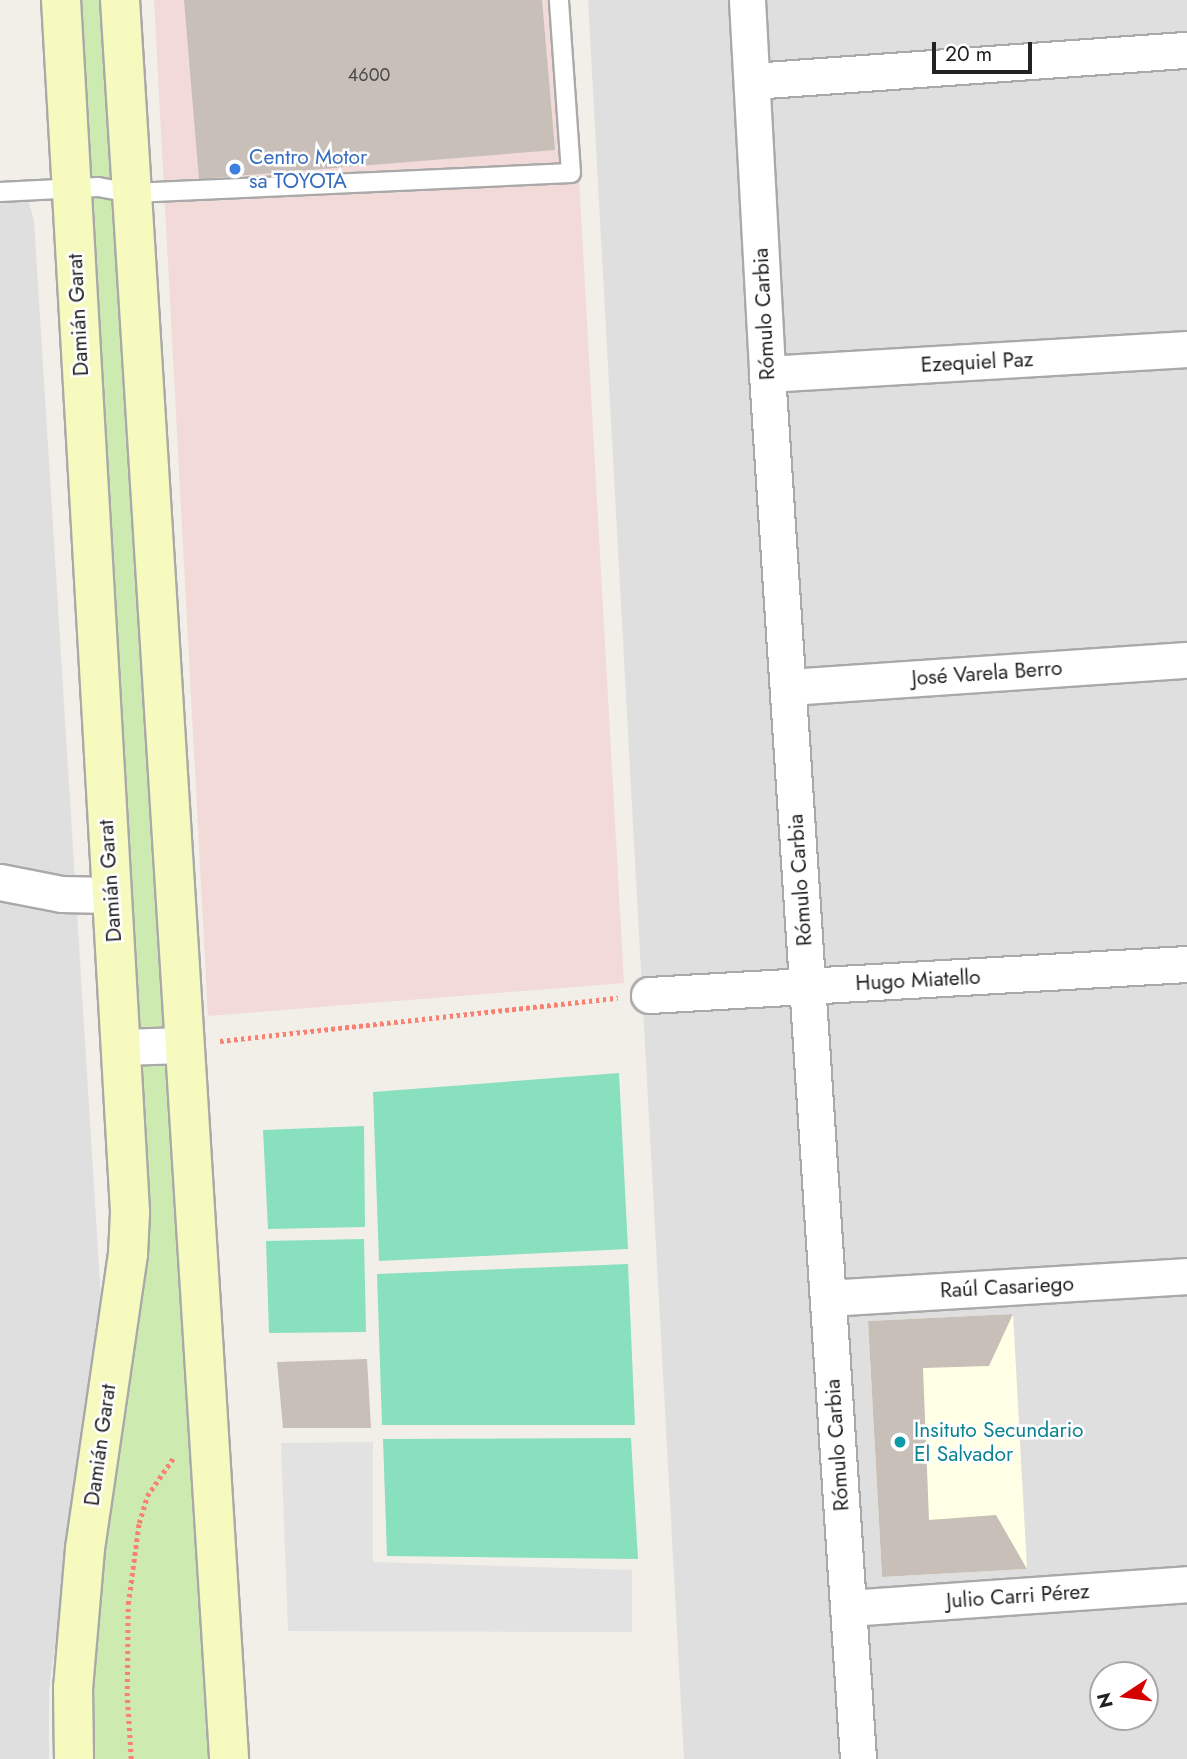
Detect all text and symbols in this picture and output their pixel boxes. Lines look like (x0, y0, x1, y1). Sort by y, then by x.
scale bar (935, 28, 1035, 72)
text: 20 m (945, 39, 992, 69)
house number: 4600 (348, 64, 390, 86)
place label: Centro Motor sa TOYOTA (249, 144, 367, 194)
marker: Centro Motor sa TOYOTA (227, 161, 243, 177)
street label: Rómulo Carbia (748, 247, 780, 381)
street label: Damián Garat (62, 253, 94, 377)
street label: Ezequiel Paz (920, 346, 1034, 378)
street label: José Varela Berro (911, 655, 1063, 691)
street label: Rómulo Carbia (783, 813, 817, 947)
street label: Damián Garat (93, 819, 127, 943)
street label: Hugo Miatello (855, 964, 981, 996)
street label: Raúl Casariego (939, 1271, 1075, 1303)
street label: Rómulo Carbia (820, 1378, 854, 1512)
street label: Damián Garat (79, 1383, 121, 1507)
place label: Insituto Secundario El Salvador (914, 1417, 1084, 1467)
marker: Insituto Secundario El Salvador (892, 1434, 908, 1450)
street label: Julio Carri Pérez (946, 1578, 1090, 1614)
north arrow (1089, 1661, 1159, 1731)
text: N (1090, 1690, 1120, 1711)

